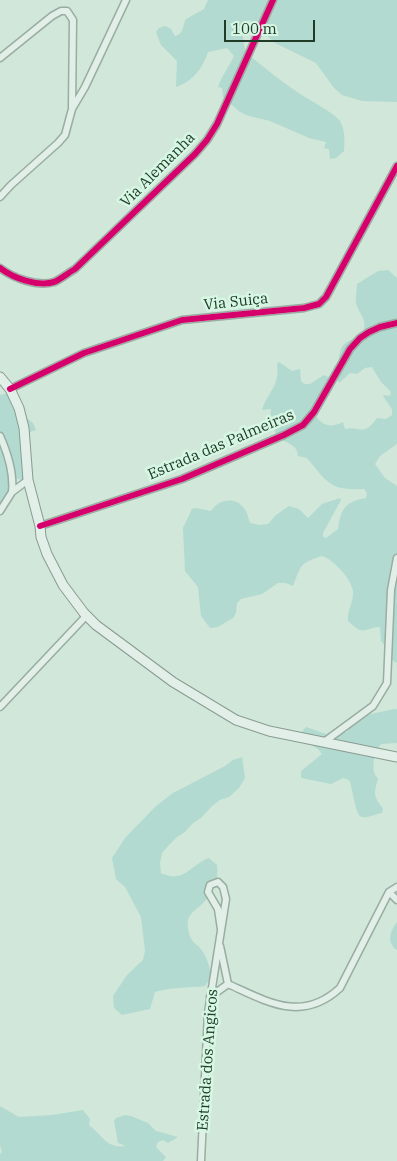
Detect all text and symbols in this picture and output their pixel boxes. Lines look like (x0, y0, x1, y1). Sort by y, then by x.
scale bar (227, 10, 318, 42)
text: 100 m (232, 19, 277, 38)
street label: Via Alemanha (117, 129, 199, 211)
street label: Via Suiça (203, 290, 269, 314)
street label: Estrada das Palmeiras (145, 406, 297, 484)
street label: Estrada dos Angicos (194, 988, 222, 1132)

